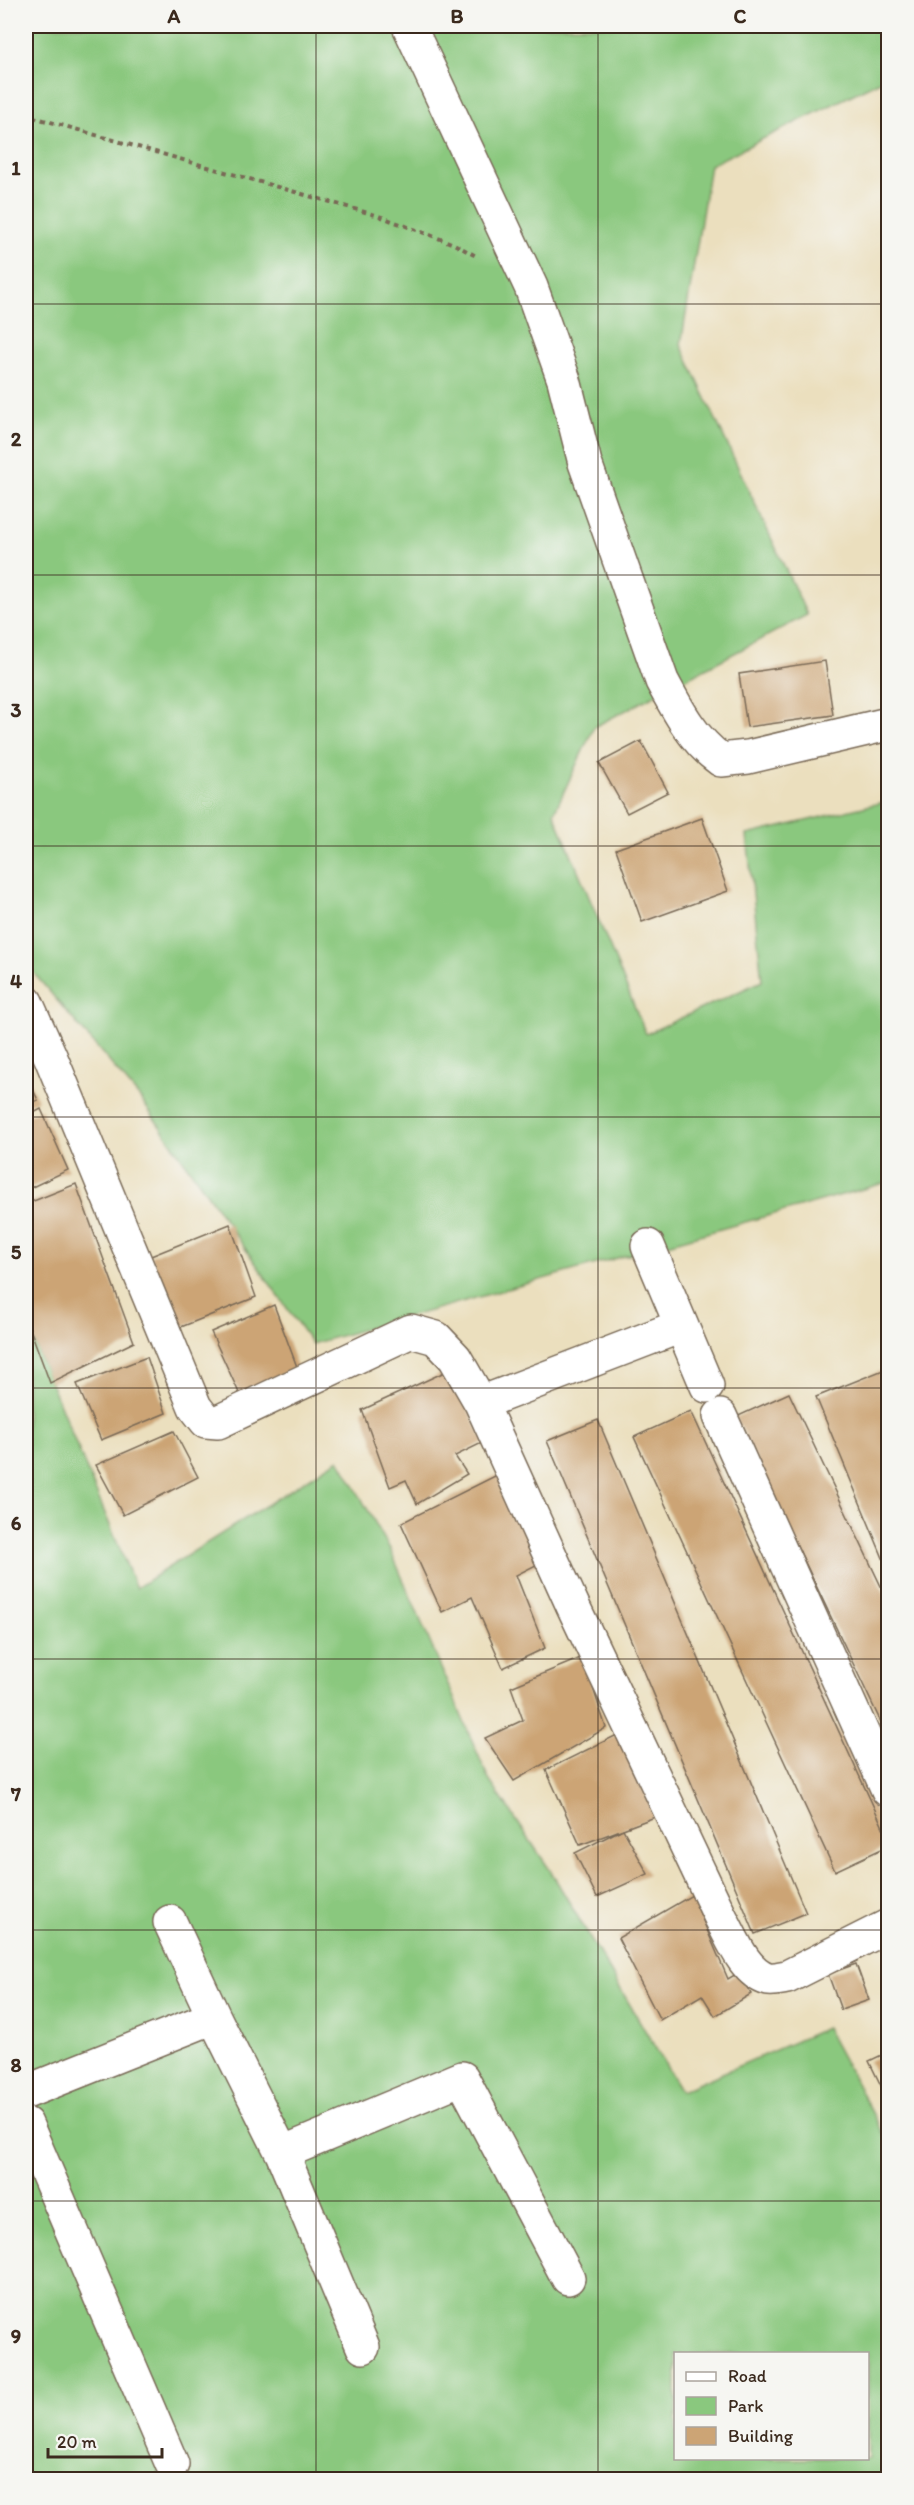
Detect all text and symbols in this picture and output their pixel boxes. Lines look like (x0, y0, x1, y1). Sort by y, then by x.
text: A (167, 4, 181, 28)
text: B (451, 4, 464, 28)
text: C (734, 4, 747, 28)
text: 1 (11, 156, 21, 180)
text: 2 (11, 427, 22, 451)
text: 3 (11, 698, 22, 722)
text: 4 (10, 969, 22, 993)
text: 5 (11, 1240, 22, 1264)
text: 6 (11, 1511, 22, 1535)
text: 7 (10, 1782, 21, 1806)
text: 8 (11, 2053, 22, 2077)
text: 9 (11, 2324, 21, 2348)
legend (674, 2352, 869, 2460)
text: Road (728, 2365, 767, 2387)
text: Park (728, 2395, 763, 2417)
scale bar (48, 2421, 162, 2459)
text: Building (728, 2425, 794, 2447)
text: 20 m (57, 2431, 97, 2453)

